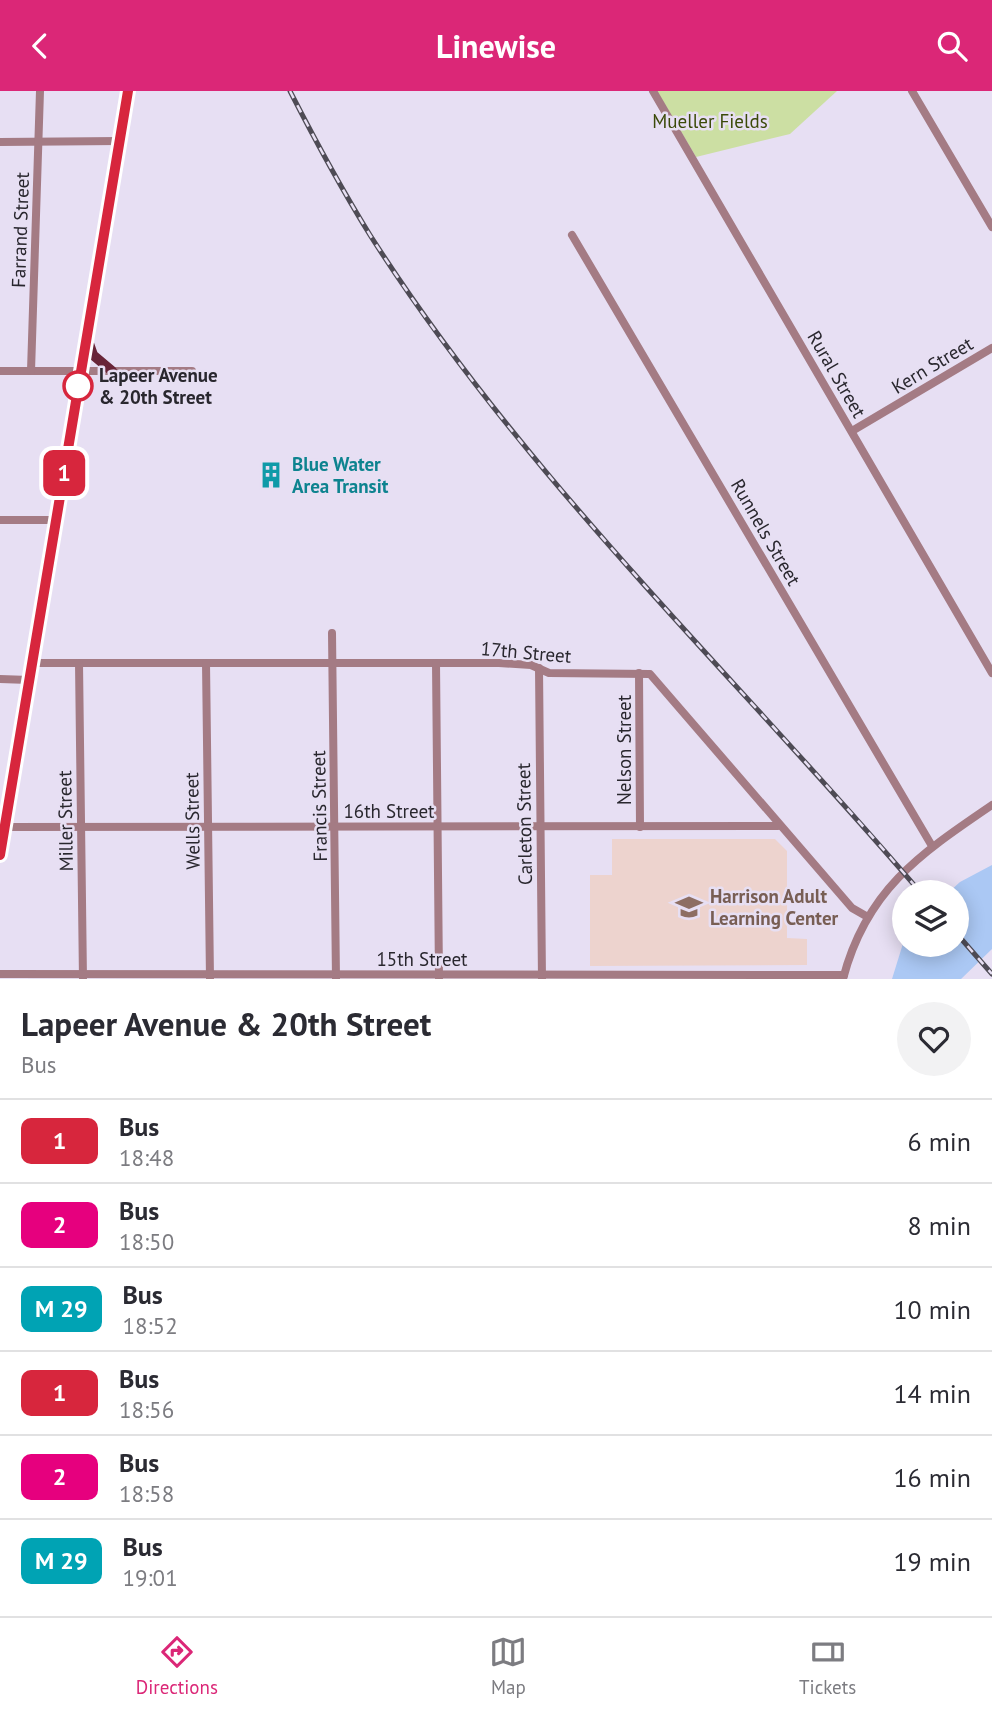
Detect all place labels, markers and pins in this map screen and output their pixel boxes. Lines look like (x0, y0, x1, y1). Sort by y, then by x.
place label: Lapeer Avenue & 20th Street (99, 363, 218, 409)
marker: Lapeer Avenue & 20th Street (63, 371, 93, 401)
place label: Blue Water Area Transit (292, 452, 389, 498)
building icon: Blue Water Area Transit (256, 460, 286, 490)
place label: Harrison Adult Learning Center (710, 884, 839, 930)
school or university icon: Harrison Adult Learning Center (674, 892, 704, 922)

